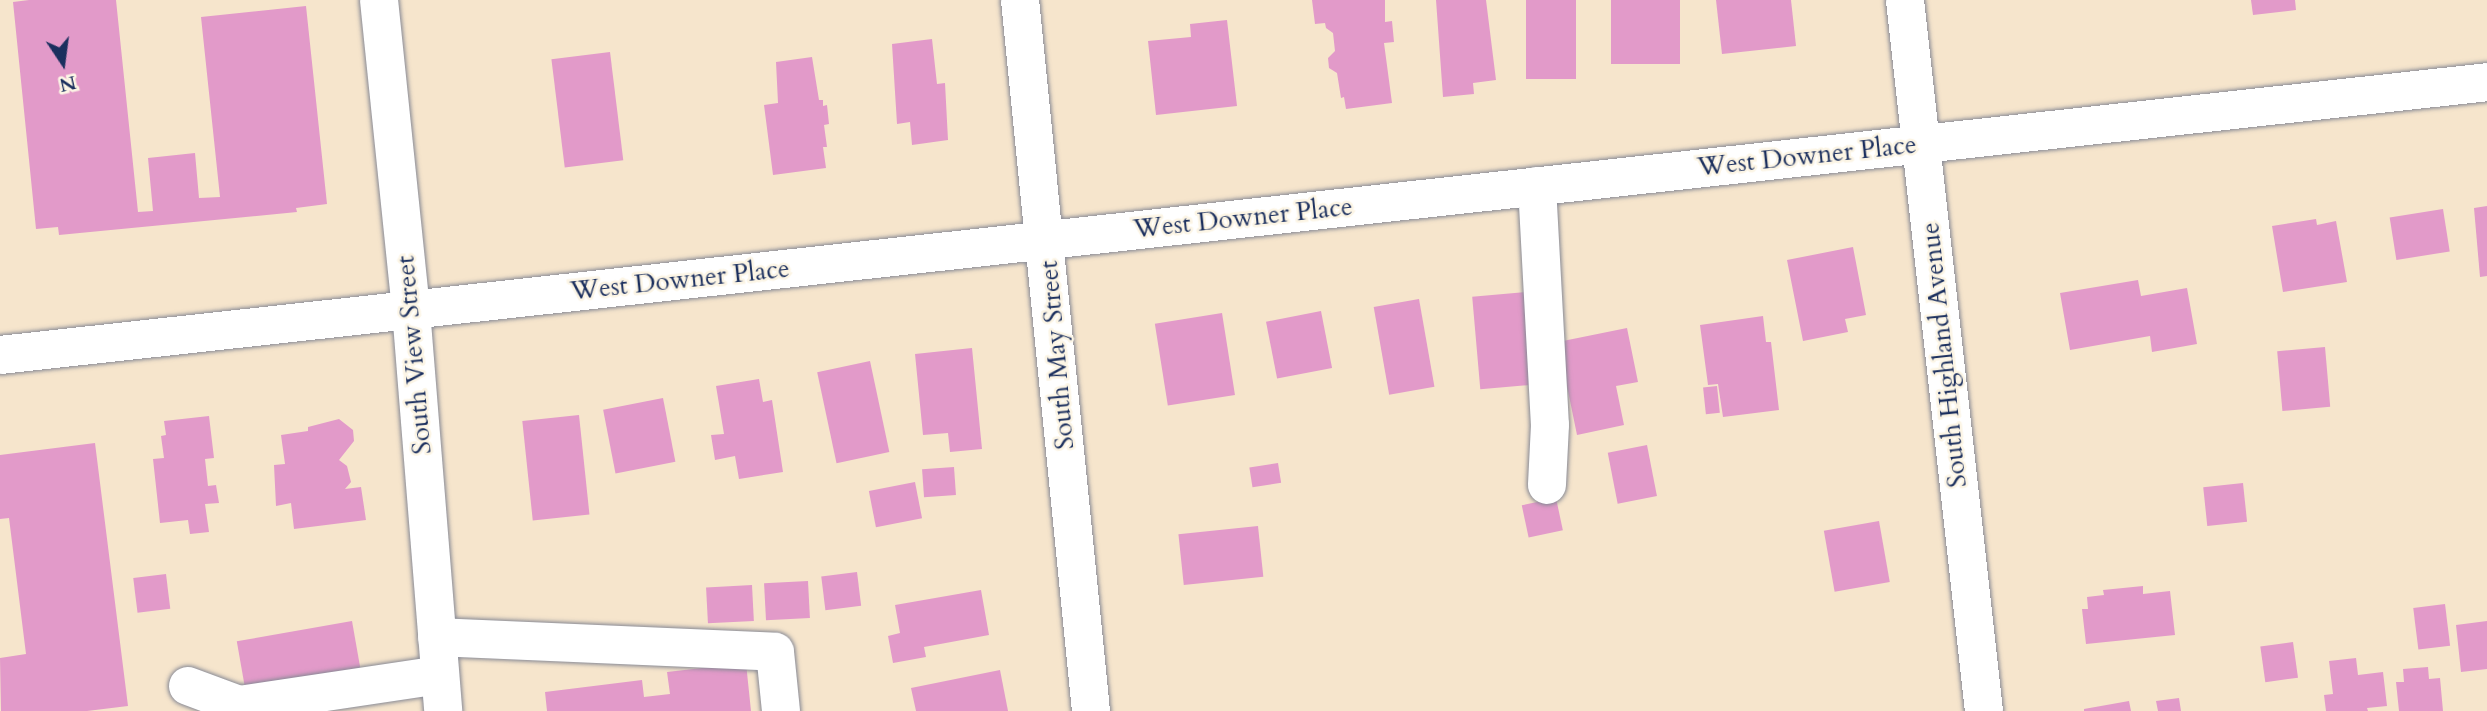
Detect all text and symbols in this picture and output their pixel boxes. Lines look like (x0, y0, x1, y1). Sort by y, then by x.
north arrow (28, 28, 98, 98)
text: N (57, 69, 79, 98)
street label: West Downer Place (1696, 129, 1918, 183)
street label: West Downer Place (1132, 191, 1354, 245)
street label: South Highland Avenue (1915, 221, 1973, 489)
street label: West Downer Place (569, 253, 791, 307)
street label: South View Street (390, 254, 438, 456)
street label: South May Street (1033, 259, 1081, 451)

